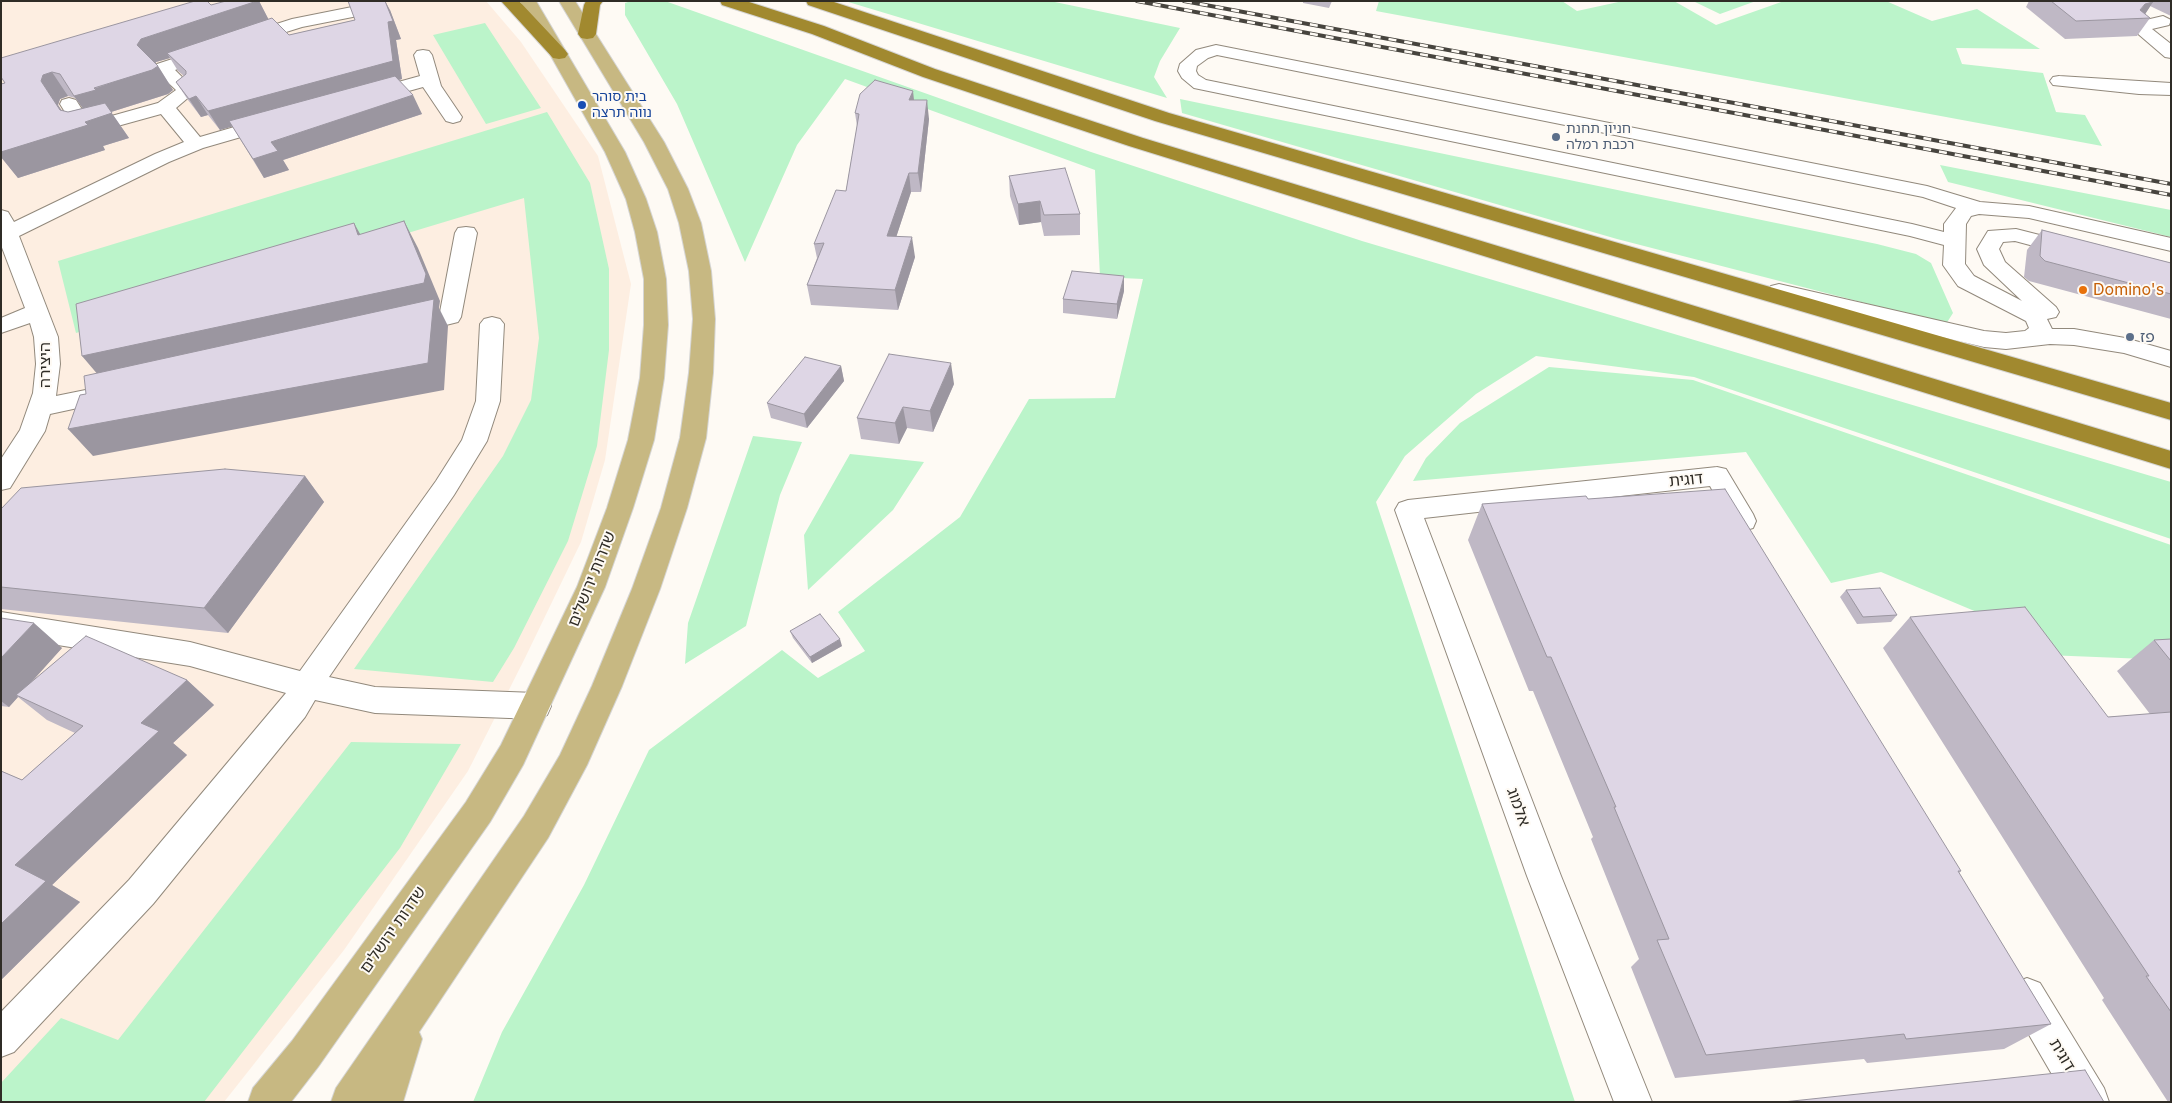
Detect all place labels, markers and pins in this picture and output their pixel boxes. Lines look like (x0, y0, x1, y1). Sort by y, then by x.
place label: בית סוהר נווה תרצה (592, 89, 652, 121)
marker: בית סוהר נווה תרצה (576, 99, 588, 111)
place label: חניון תחנת רכבת רמלה (1566, 121, 1634, 154)
marker: חניון תחנת רכבת רמלה (1550, 131, 1562, 143)
place label: Domino's (2093, 280, 2164, 300)
marker: Domino's (2077, 284, 2089, 296)
place label: פז (2140, 327, 2155, 347)
marker: פז (2124, 331, 2136, 343)

